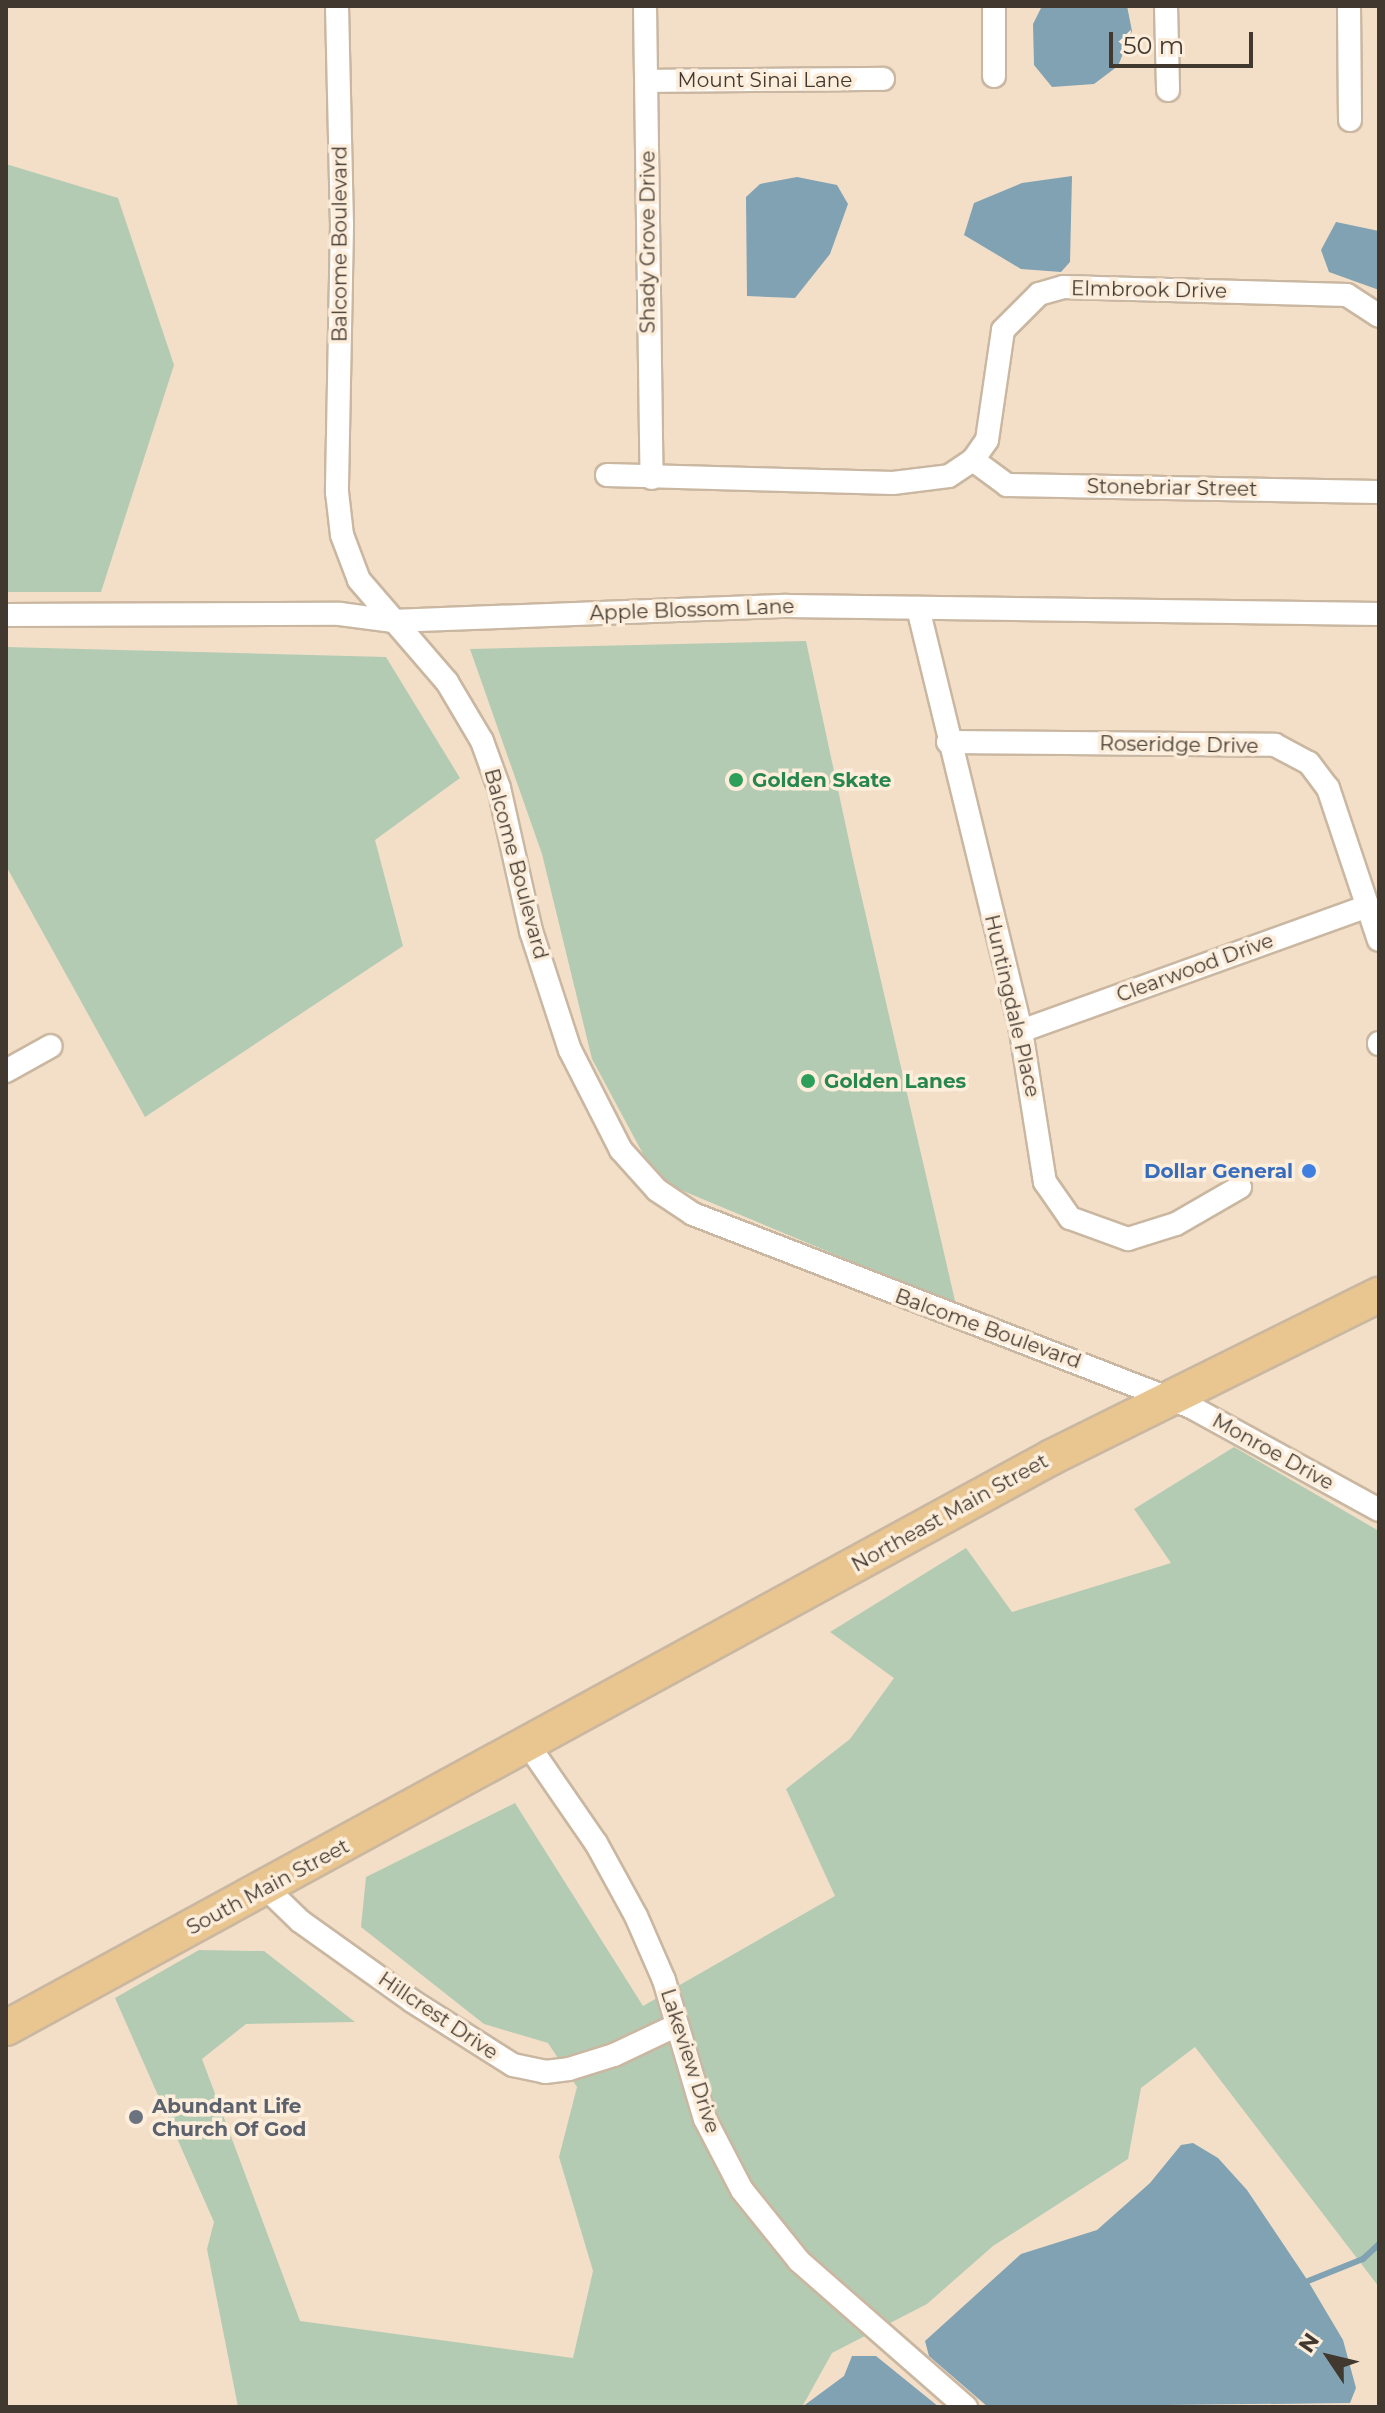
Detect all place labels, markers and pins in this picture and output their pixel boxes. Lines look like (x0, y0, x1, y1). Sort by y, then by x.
place label: Golden Skate (752, 768, 891, 792)
marker: Golden Skate (727, 771, 745, 789)
place label: Golden Lanes (824, 1069, 966, 1093)
marker: Golden Lanes (799, 1072, 817, 1090)
place label: Dollar General (1144, 1159, 1293, 1183)
marker: Dollar General (1300, 1162, 1318, 1180)
place label: Abundant Life Church Of God (152, 2094, 306, 2141)
marker: Abundant Life Church Of God (127, 2108, 145, 2126)

